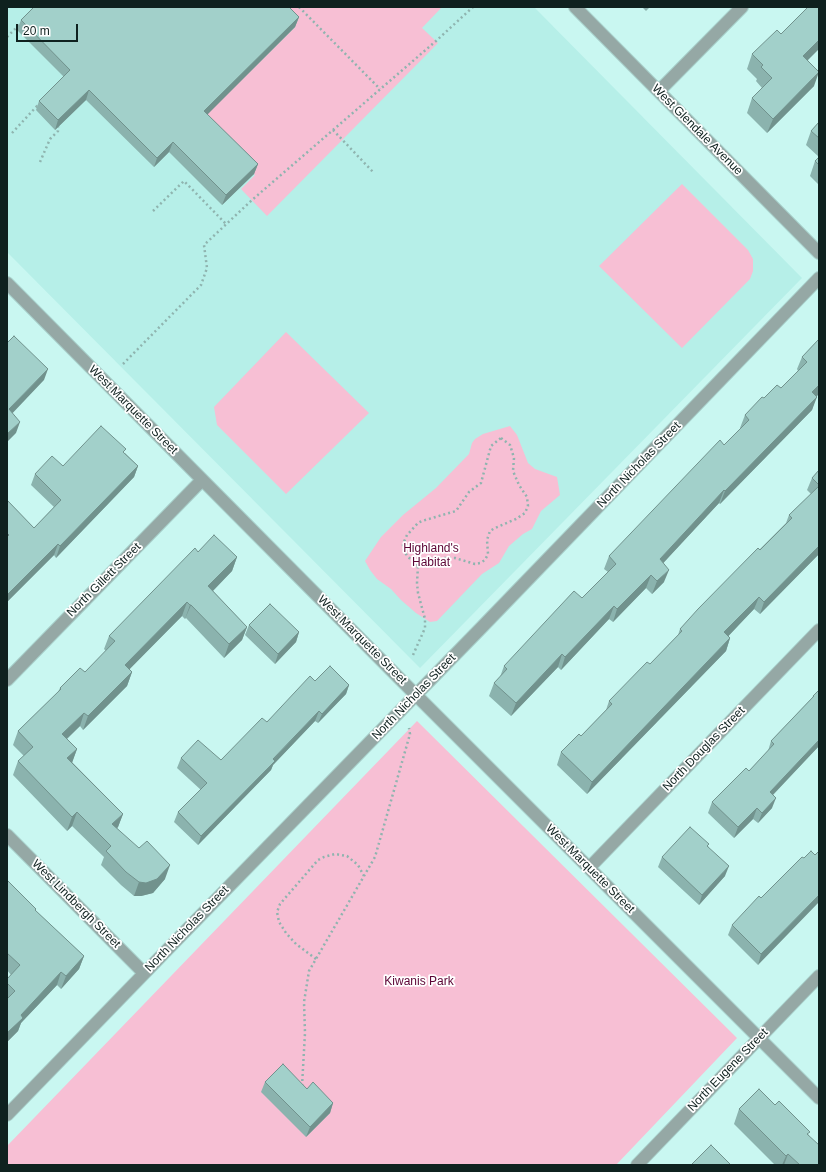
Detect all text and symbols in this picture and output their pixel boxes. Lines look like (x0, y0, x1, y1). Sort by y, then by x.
scale bar (18, 16, 80, 42)
text: 20 m (23, 24, 50, 38)
street label: West Glendale Avenue (649, 82, 745, 178)
street label: West Marquette Street (86, 363, 180, 457)
street label: North Nicholas Street (594, 419, 684, 511)
street label: North Gillett Street (64, 540, 144, 620)
park label: Highland's Habitat (403, 542, 459, 570)
street label: West Marquette Street (315, 593, 409, 687)
street label: North Nicholas Street (369, 651, 459, 743)
street label: North Douglas Street (660, 704, 748, 794)
street label: West Marquette Street (543, 822, 637, 916)
street label: West Lindbergh Street (29, 857, 123, 951)
street label: North Nicholas Street (142, 883, 232, 975)
park label: Kiwanis Park (384, 975, 454, 989)
street label: North Eugene Street (685, 1026, 771, 1114)

